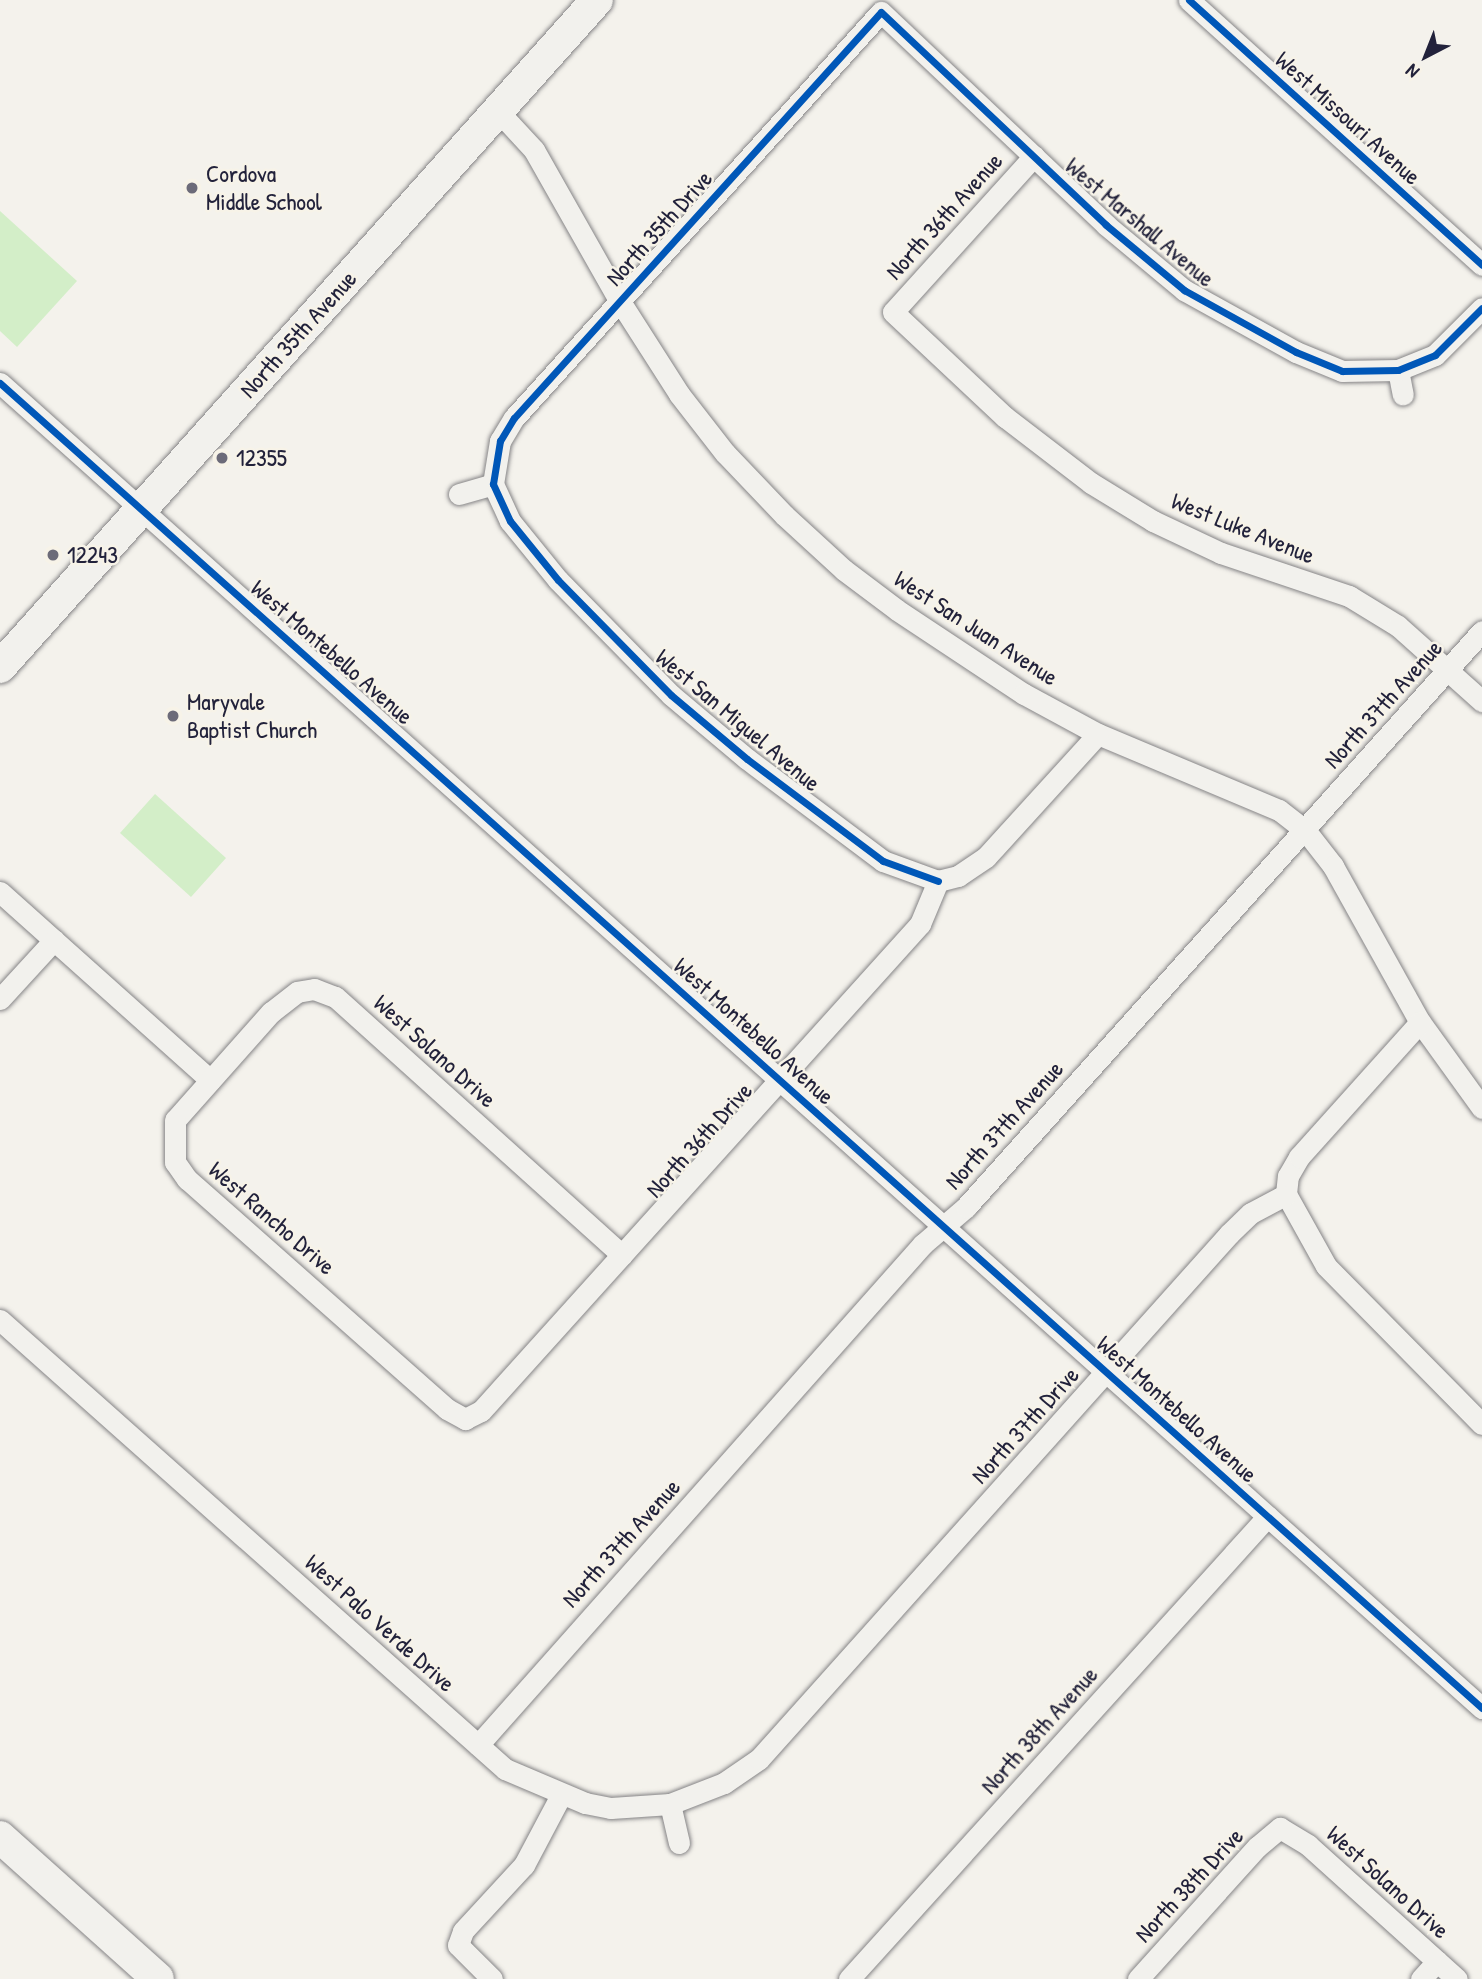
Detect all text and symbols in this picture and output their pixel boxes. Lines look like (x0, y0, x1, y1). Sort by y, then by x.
north arrow (1391, 21, 1461, 91)
street label: West Missouri Avenue (1269, 45, 1427, 191)
text: N (1399, 59, 1424, 85)
street label: North 36th Avenue (880, 147, 1008, 285)
street label: West Marshall Avenue (1060, 151, 1220, 293)
place label: Cordova Middle School (206, 160, 322, 216)
street label: North 35th Drive (600, 164, 718, 292)
marker: Cordova Middle School (184, 180, 200, 196)
street label: North 35th Avenue (233, 264, 363, 404)
place label: 12355 (236, 444, 287, 472)
marker: 12355 (214, 450, 230, 466)
street label: West Luke Avenue (1167, 486, 1319, 570)
place label: 12243 (67, 541, 118, 569)
marker: 12243 (45, 547, 61, 563)
street label: West San Juan Avenue (889, 564, 1063, 692)
street label: West Montebello Avenue (245, 574, 419, 730)
street label: North 37th Avenue (1318, 634, 1448, 774)
street label: West San Miguel Avenue (650, 643, 826, 797)
place label: Maryvale Baptist Church (187, 688, 317, 744)
marker: Maryvale Baptist Church (165, 708, 181, 724)
street label: West Montebello Avenue (668, 951, 840, 1111)
street label: West Solano Drive (368, 988, 502, 1114)
street label: North 37th Avenue (939, 1055, 1069, 1195)
street label: North 36th Drive (640, 1077, 758, 1203)
street label: West Rancho Drive (203, 1155, 341, 1281)
street label: West Montebello Avenue (1091, 1329, 1263, 1489)
street label: North 37th Drive (965, 1361, 1085, 1489)
street label: North 37th Avenue (556, 1473, 686, 1613)
street label: West Palo Verde Drive (299, 1548, 461, 1698)
street label: North 38th Avenue (974, 1660, 1104, 1800)
street label: West Solano Drive (1321, 1819, 1455, 1945)
street label: North 38th Drive (1129, 1822, 1249, 1948)

